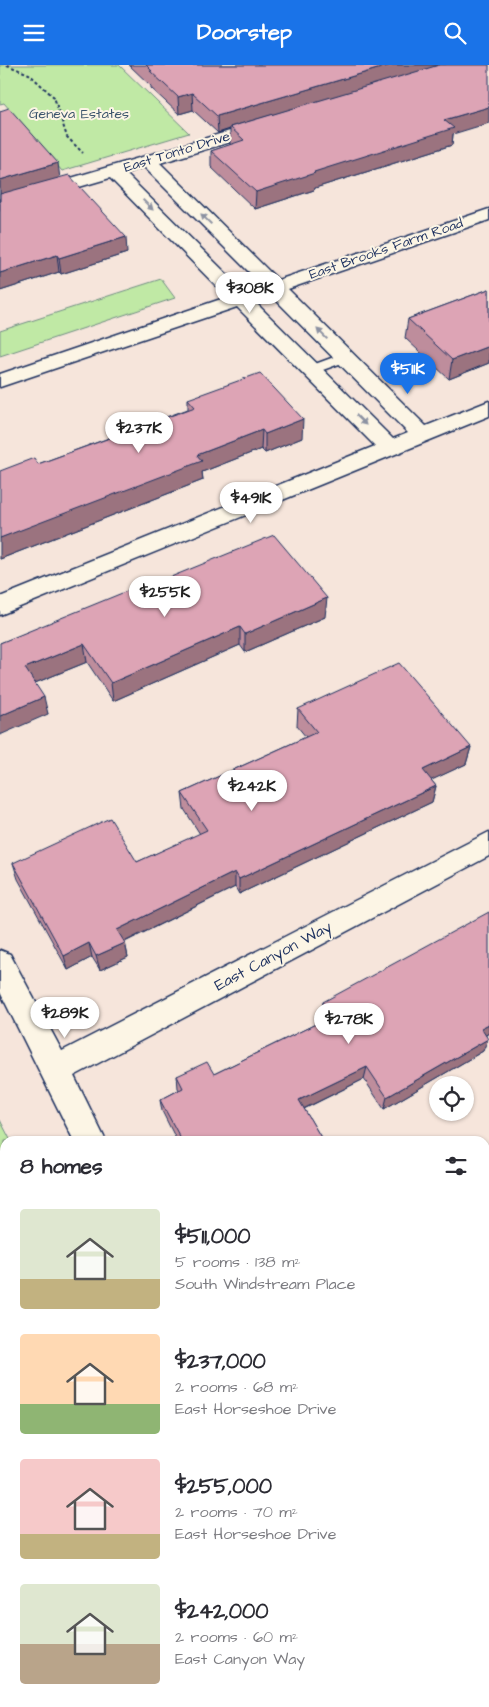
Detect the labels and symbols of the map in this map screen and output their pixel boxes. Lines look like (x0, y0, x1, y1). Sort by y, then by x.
park label: Geneva Estates (29, 104, 129, 124)
street label: East Tonto Drive (121, 126, 233, 178)
one-way arrow (142, 199, 154, 211)
one-way arrow (201, 213, 213, 225)
street label: East Brooks Farm Road (306, 213, 466, 285)
pin: $308K (215, 271, 285, 314)
one-way arrow (316, 328, 328, 340)
pin: $511K (373, 353, 443, 395)
pin: $237K (104, 411, 174, 454)
one-way arrow (355, 414, 367, 426)
pin: $491K (216, 481, 286, 524)
pin: $255K (130, 575, 200, 618)
pin: $242K (217, 769, 287, 812)
street label: East Canyon Way (210, 916, 336, 997)
pin: $289K (30, 997, 100, 1039)
pin: $278K (314, 1003, 384, 1045)

